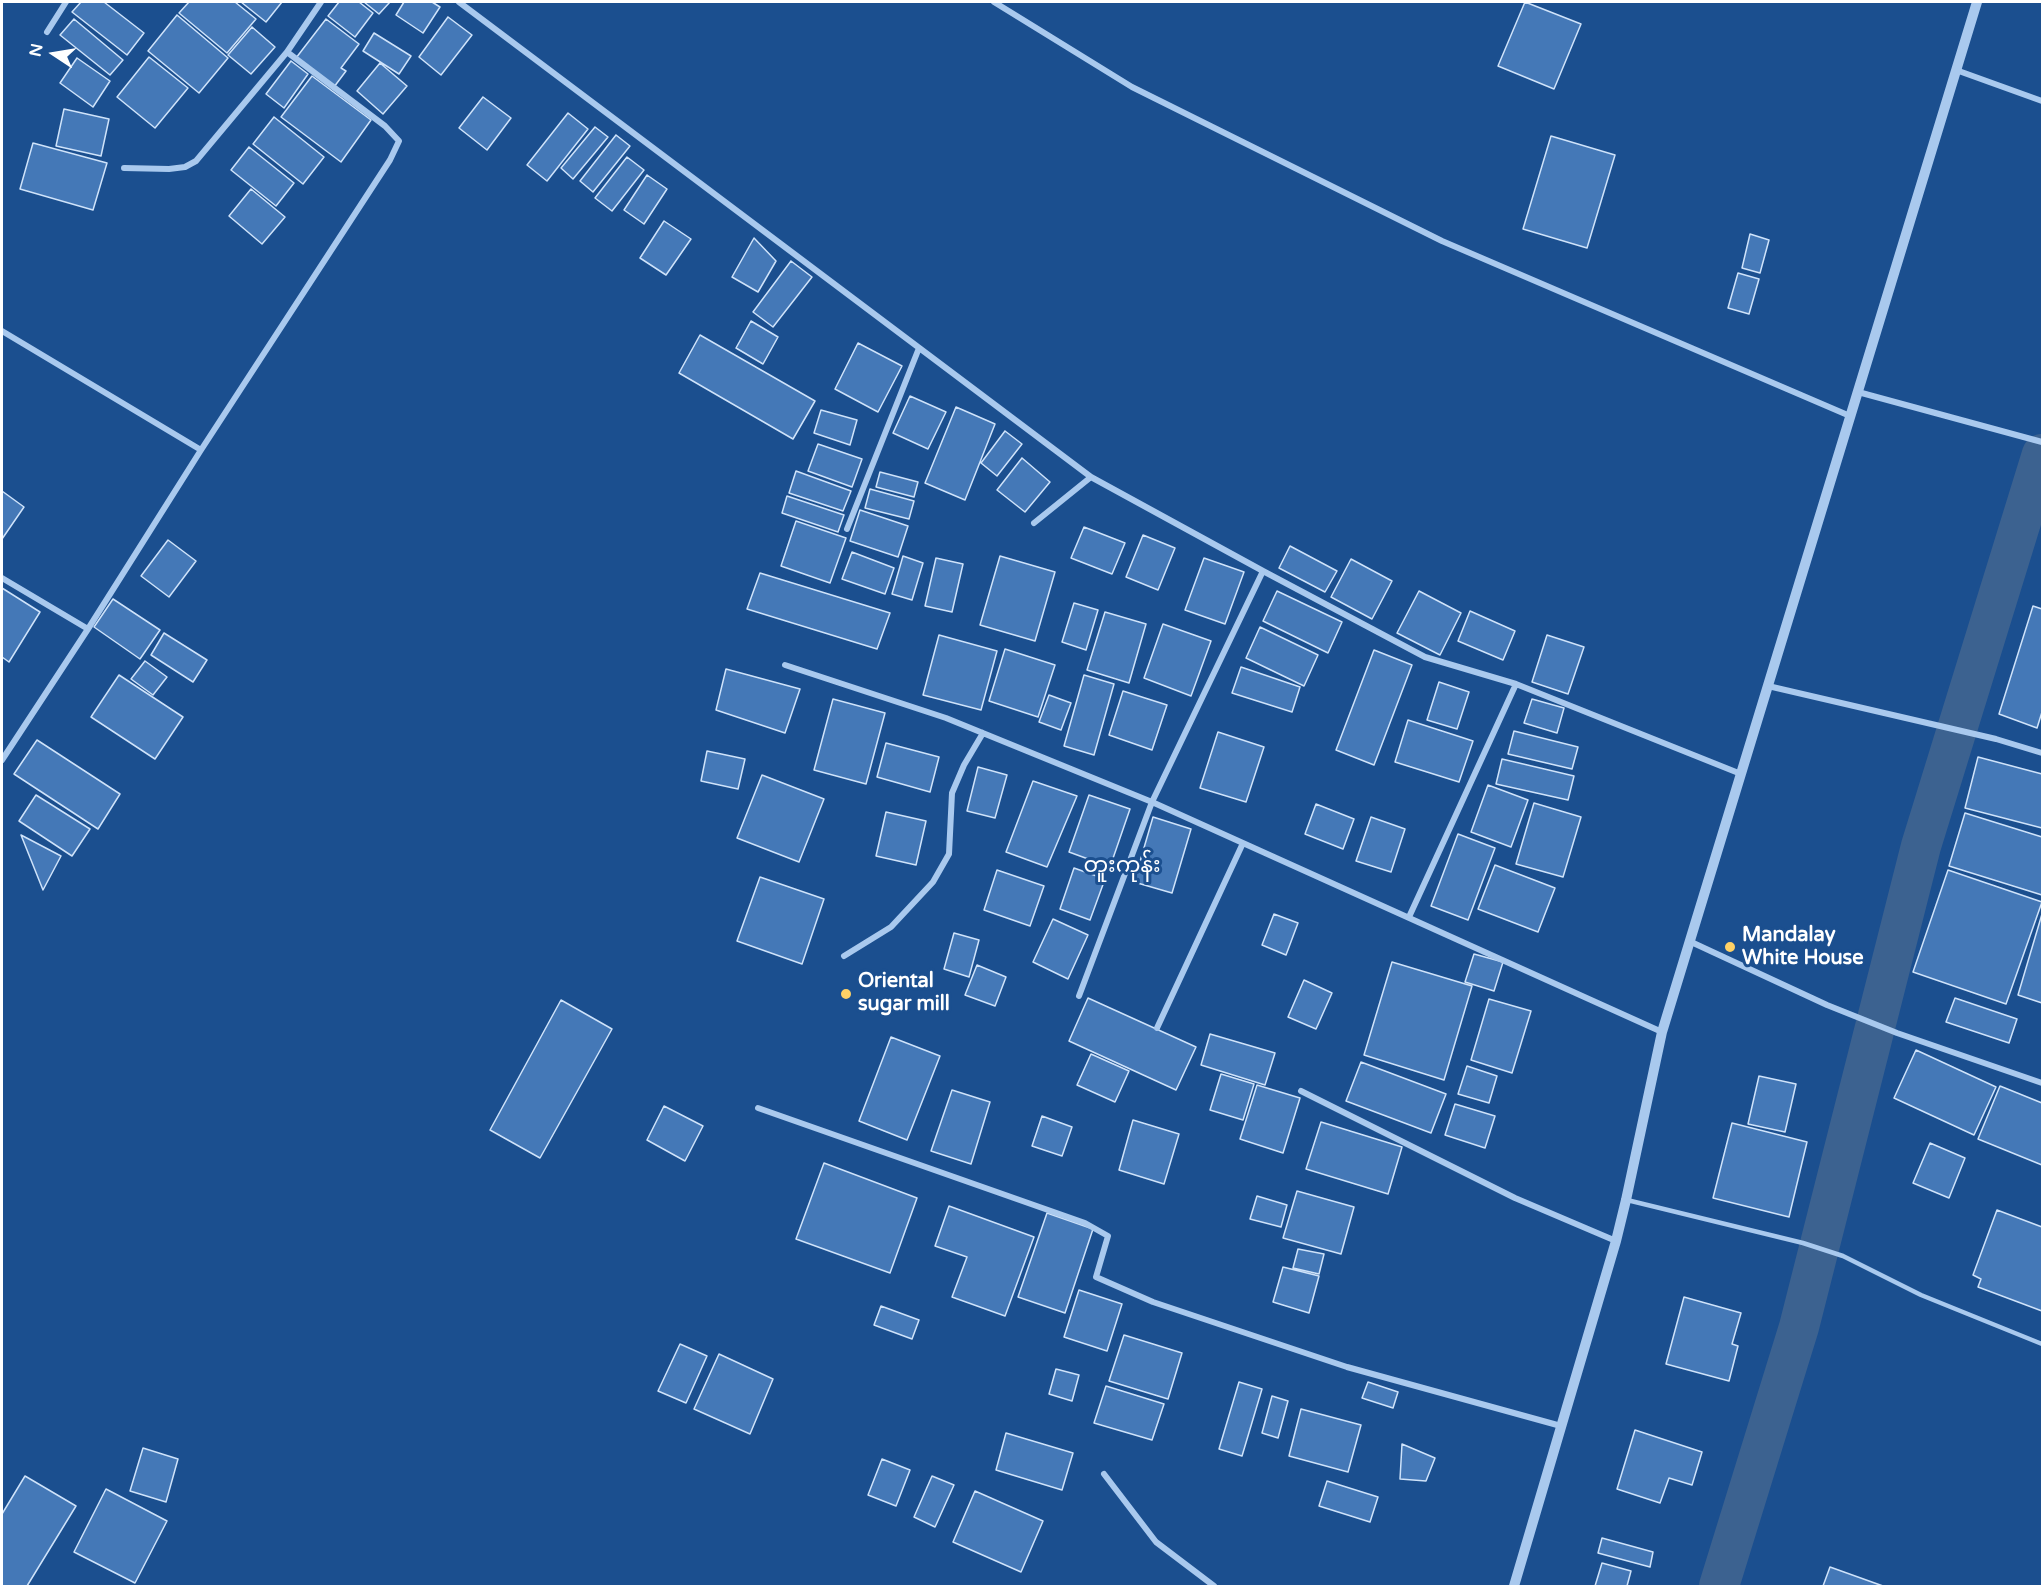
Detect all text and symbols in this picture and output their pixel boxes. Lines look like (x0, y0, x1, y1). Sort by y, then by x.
north arrow (24, 24, 84, 84)
text: N (25, 42, 48, 59)
district label: တူးကုန်း (1083, 853, 1161, 879)
place label: Mandalay White House (1742, 924, 1863, 971)
marker: Mandalay White House (1723, 940, 1737, 954)
place label: Oriental sugar mill (858, 970, 950, 1017)
marker: Oriental sugar mill (839, 987, 853, 1001)

